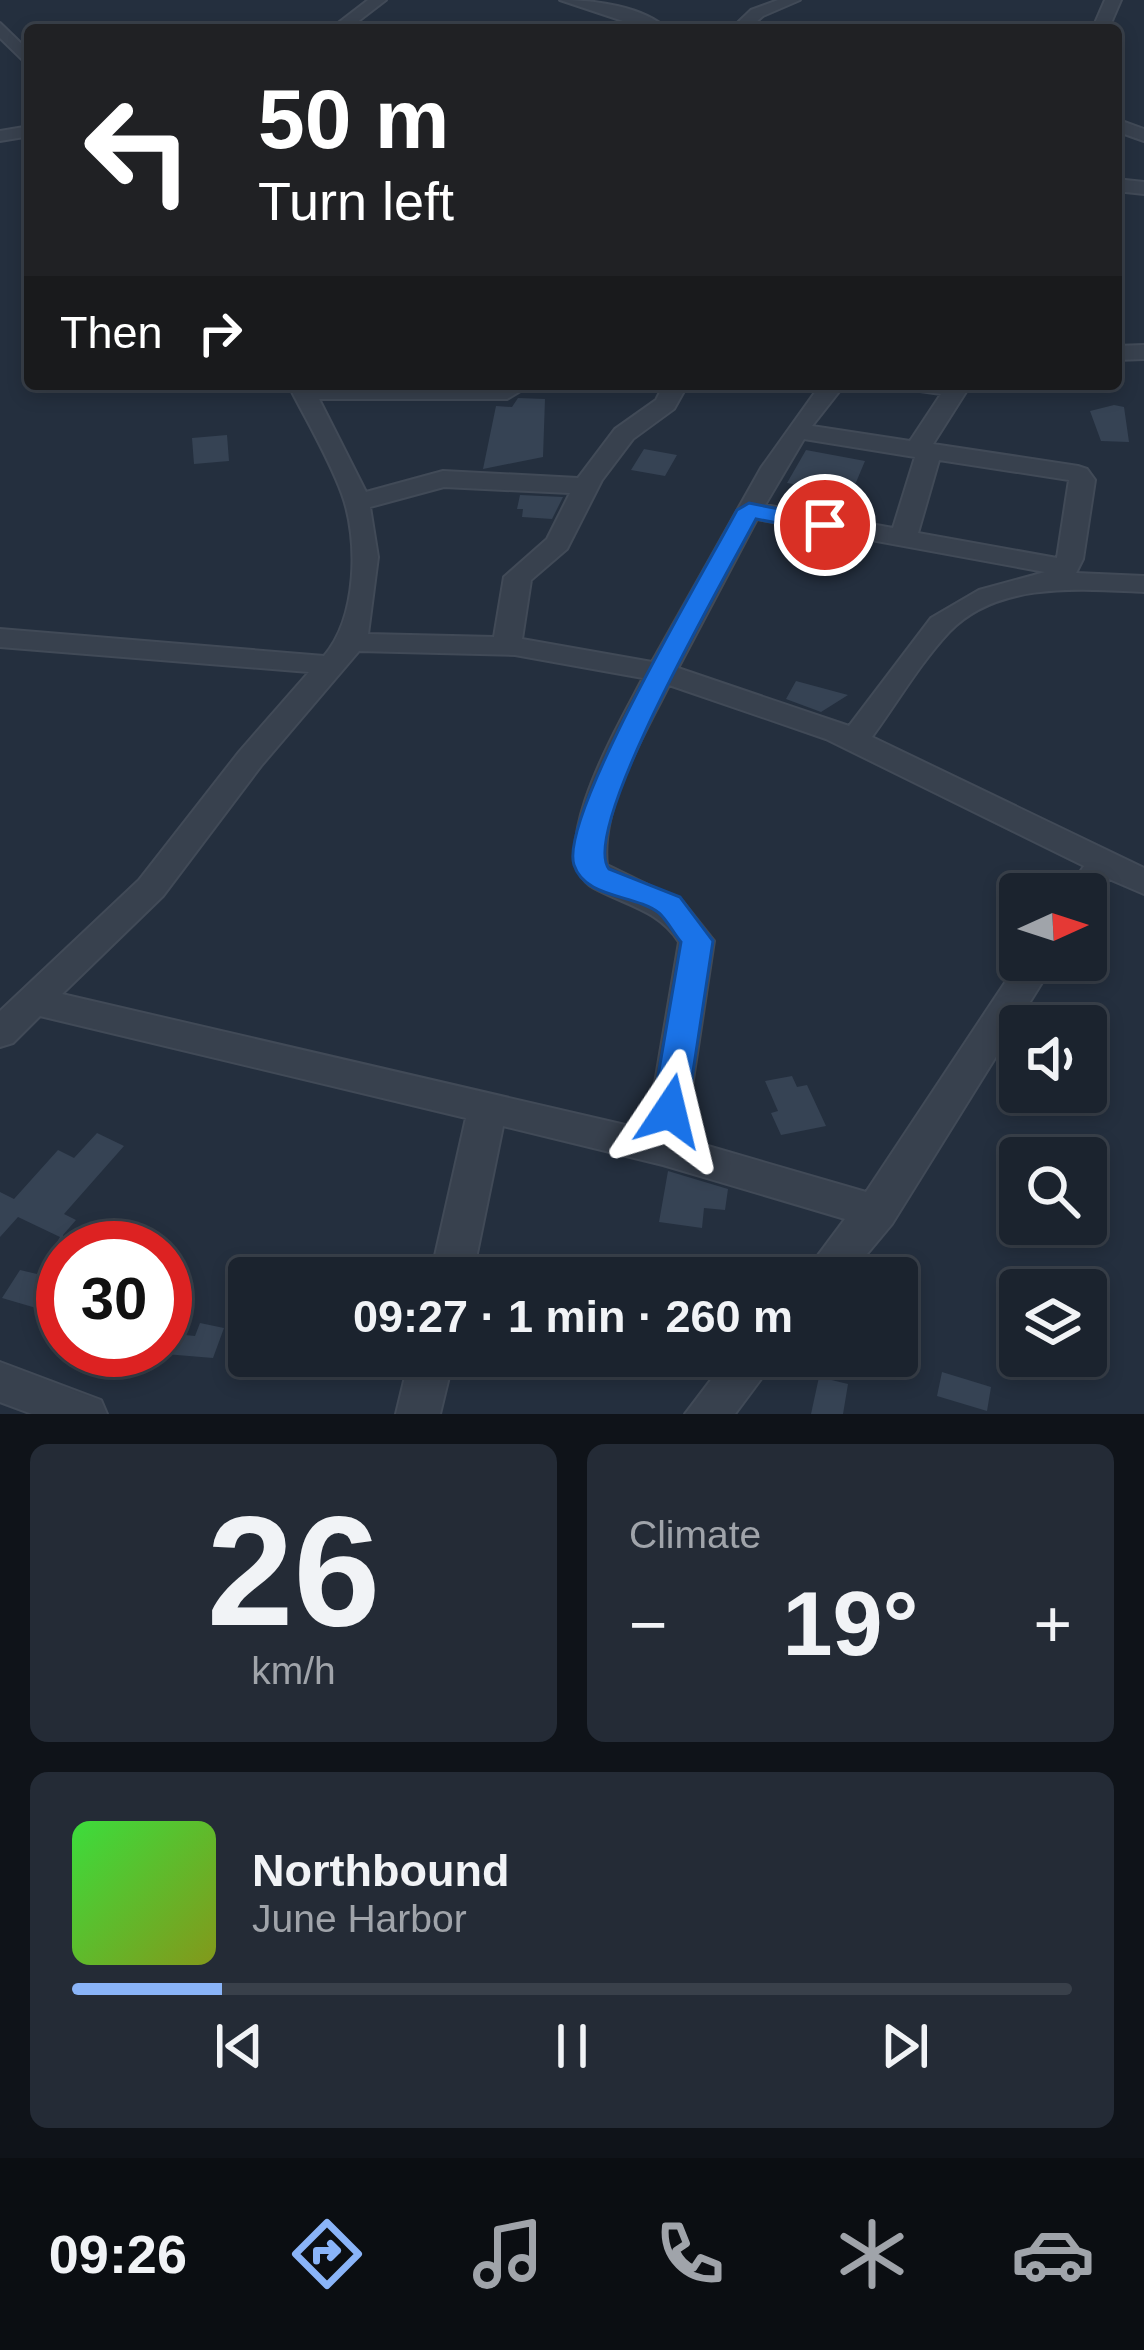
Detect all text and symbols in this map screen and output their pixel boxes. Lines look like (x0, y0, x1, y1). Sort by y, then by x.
icon: left (60, 72, 216, 228)
text: 50 m (258, 72, 449, 166)
text: Turn left (258, 171, 454, 231)
icon: right (187, 300, 253, 366)
text: Then (60, 307, 163, 358)
pin (774, 474, 876, 576)
icon: arrive (792, 492, 858, 558)
north arrow (999, 873, 1107, 981)
map controls (999, 873, 1107, 1377)
button: sound (999, 1005, 1107, 1113)
position arrow (607, 1048, 733, 1174)
button: search (999, 1137, 1107, 1245)
speed limit sign: 30 (36, 1221, 192, 1377)
button: layers (999, 1269, 1107, 1377)
text: 09:27 · 1 min · 260 m (353, 1291, 793, 1342)
text: 26 (207, 1484, 380, 1658)
text: Climate (629, 1513, 761, 1556)
text: 19° (782, 1574, 919, 1674)
text: − (629, 1587, 668, 1661)
text: + (1033, 1587, 1072, 1661)
text: km/h (251, 1649, 336, 1692)
text: Northbound (252, 1845, 509, 1896)
text: June Harbor (252, 1897, 467, 1940)
icon: previous (206, 2013, 272, 2079)
icon: pause (539, 2013, 605, 2079)
icon: next (872, 2013, 938, 2079)
icon: directions (285, 2212, 369, 2296)
icon: music (466, 2212, 550, 2296)
icon: phone (648, 2212, 732, 2296)
icon: climate (830, 2212, 914, 2296)
icon: car (1011, 2212, 1095, 2296)
text: 09:26 (49, 2224, 187, 2284)

